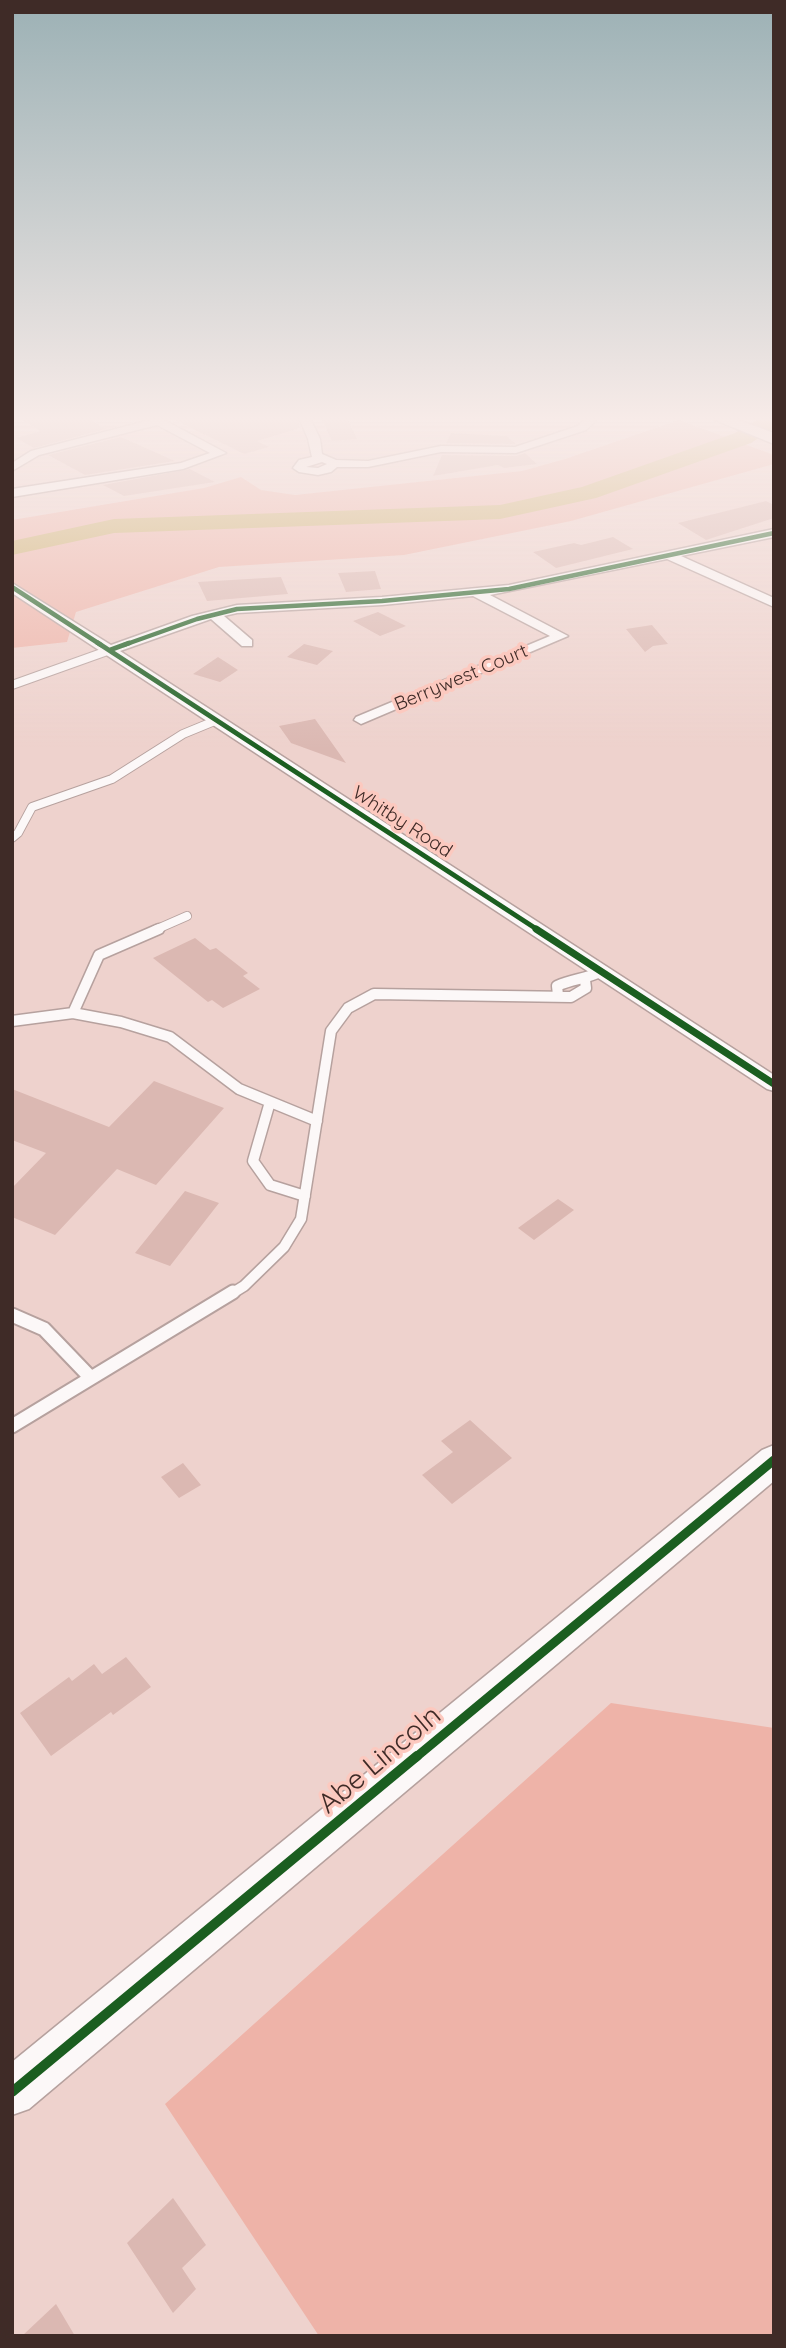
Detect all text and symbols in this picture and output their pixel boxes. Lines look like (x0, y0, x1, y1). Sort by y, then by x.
street label: Berrywest Court (391, 640, 531, 716)
street label: Whitby Road (348, 781, 456, 863)
street label: Abe Lincoln (312, 1699, 448, 1821)

